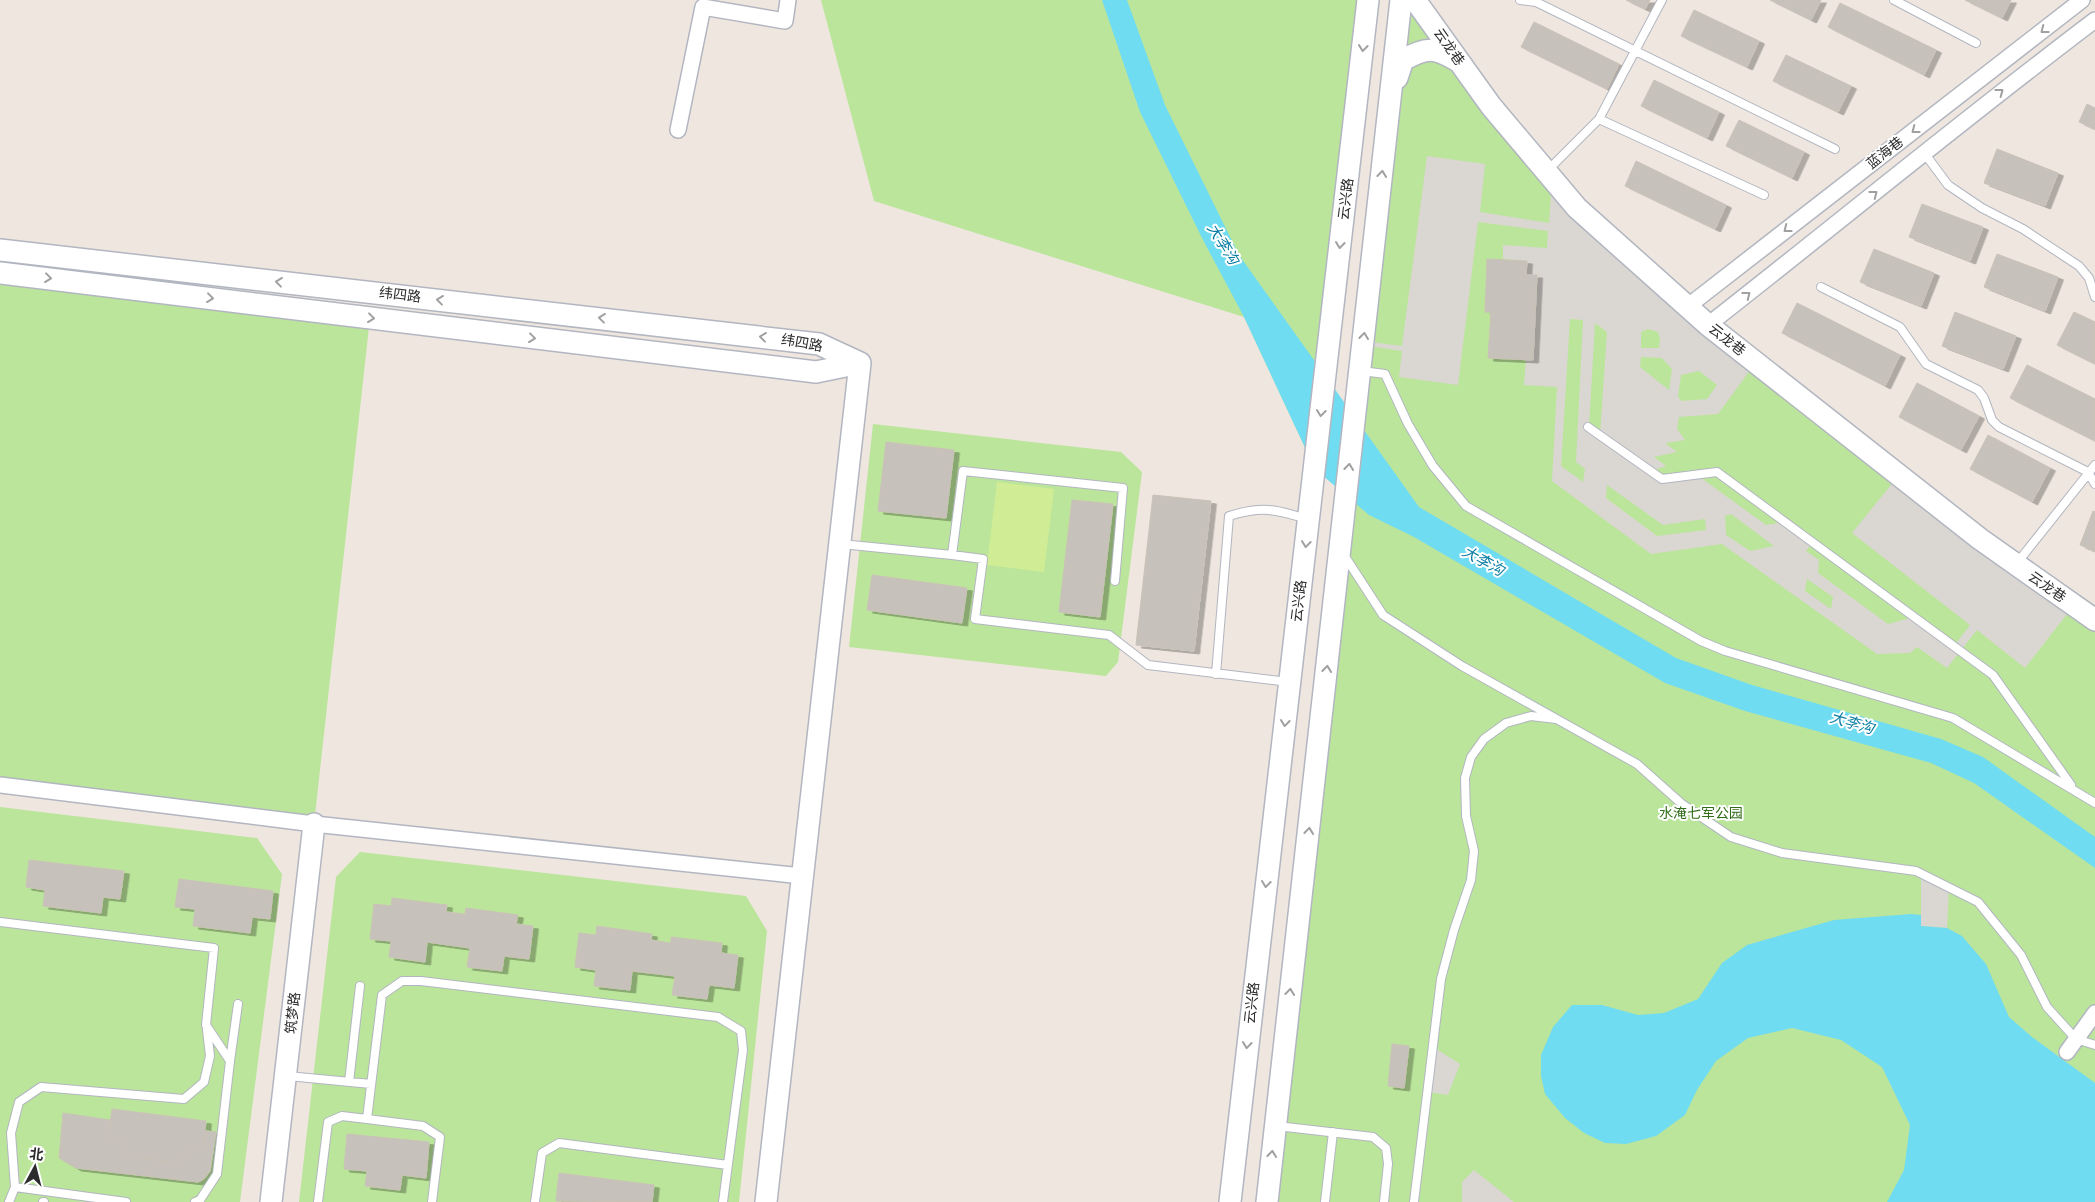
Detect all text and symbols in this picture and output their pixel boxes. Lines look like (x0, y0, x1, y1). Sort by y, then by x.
one-way arrow (2040, 24, 2050, 33)
street label: 云龙巷 (1430, 25, 1468, 69)
one-way arrow (1358, 45, 1369, 53)
one-way arrow (1994, 89, 2004, 98)
one-way arrow (1912, 124, 1921, 132)
street label: 蓝海巷 (1863, 133, 1907, 173)
one-way arrow (1376, 170, 1387, 178)
street label: 云兴路 (1335, 177, 1357, 221)
one-way arrow (1868, 192, 1877, 200)
water label: 大李沟 (1203, 220, 1244, 270)
one-way arrow (1784, 224, 1793, 232)
one-way arrow (1335, 241, 1346, 249)
one-way arrow (44, 273, 53, 283)
one-way arrow (274, 277, 282, 288)
street label: 纬四路 (378, 284, 422, 306)
one-way arrow (206, 292, 214, 303)
one-way arrow (1741, 292, 1750, 301)
one-way arrow (436, 295, 444, 306)
one-way arrow (367, 312, 375, 323)
one-way arrow (597, 313, 605, 324)
street label: 云龙巷 (1705, 320, 1749, 360)
street label: 纬四路 (780, 331, 824, 355)
one-way arrow (529, 332, 537, 343)
one-way arrow (759, 332, 767, 343)
one-way arrow (1358, 332, 1369, 340)
one-way arrow (1316, 409, 1327, 417)
one-way arrow (1343, 463, 1354, 471)
one-way arrow (1301, 540, 1312, 548)
water label: 大李沟 (1459, 542, 1509, 581)
street label: 云龙巷 (2025, 568, 2069, 606)
street label: 云兴路 (1288, 579, 1310, 623)
one-way arrow (1321, 665, 1332, 673)
water label: 大李沟 (1828, 708, 1878, 738)
one-way arrow (1280, 719, 1291, 727)
park label: 水淹七军公园 (1659, 805, 1743, 822)
one-way arrow (1303, 826, 1314, 834)
one-way arrow (1261, 880, 1272, 888)
street label: 云兴路 (1241, 981, 1263, 1025)
one-way arrow (1284, 988, 1295, 996)
street label: 筑梦路 (282, 991, 304, 1035)
one-way arrow (1242, 1042, 1253, 1050)
north arrow (10, 1142, 60, 1192)
text: 北 (29, 1145, 45, 1164)
one-way arrow (1266, 1149, 1277, 1157)

